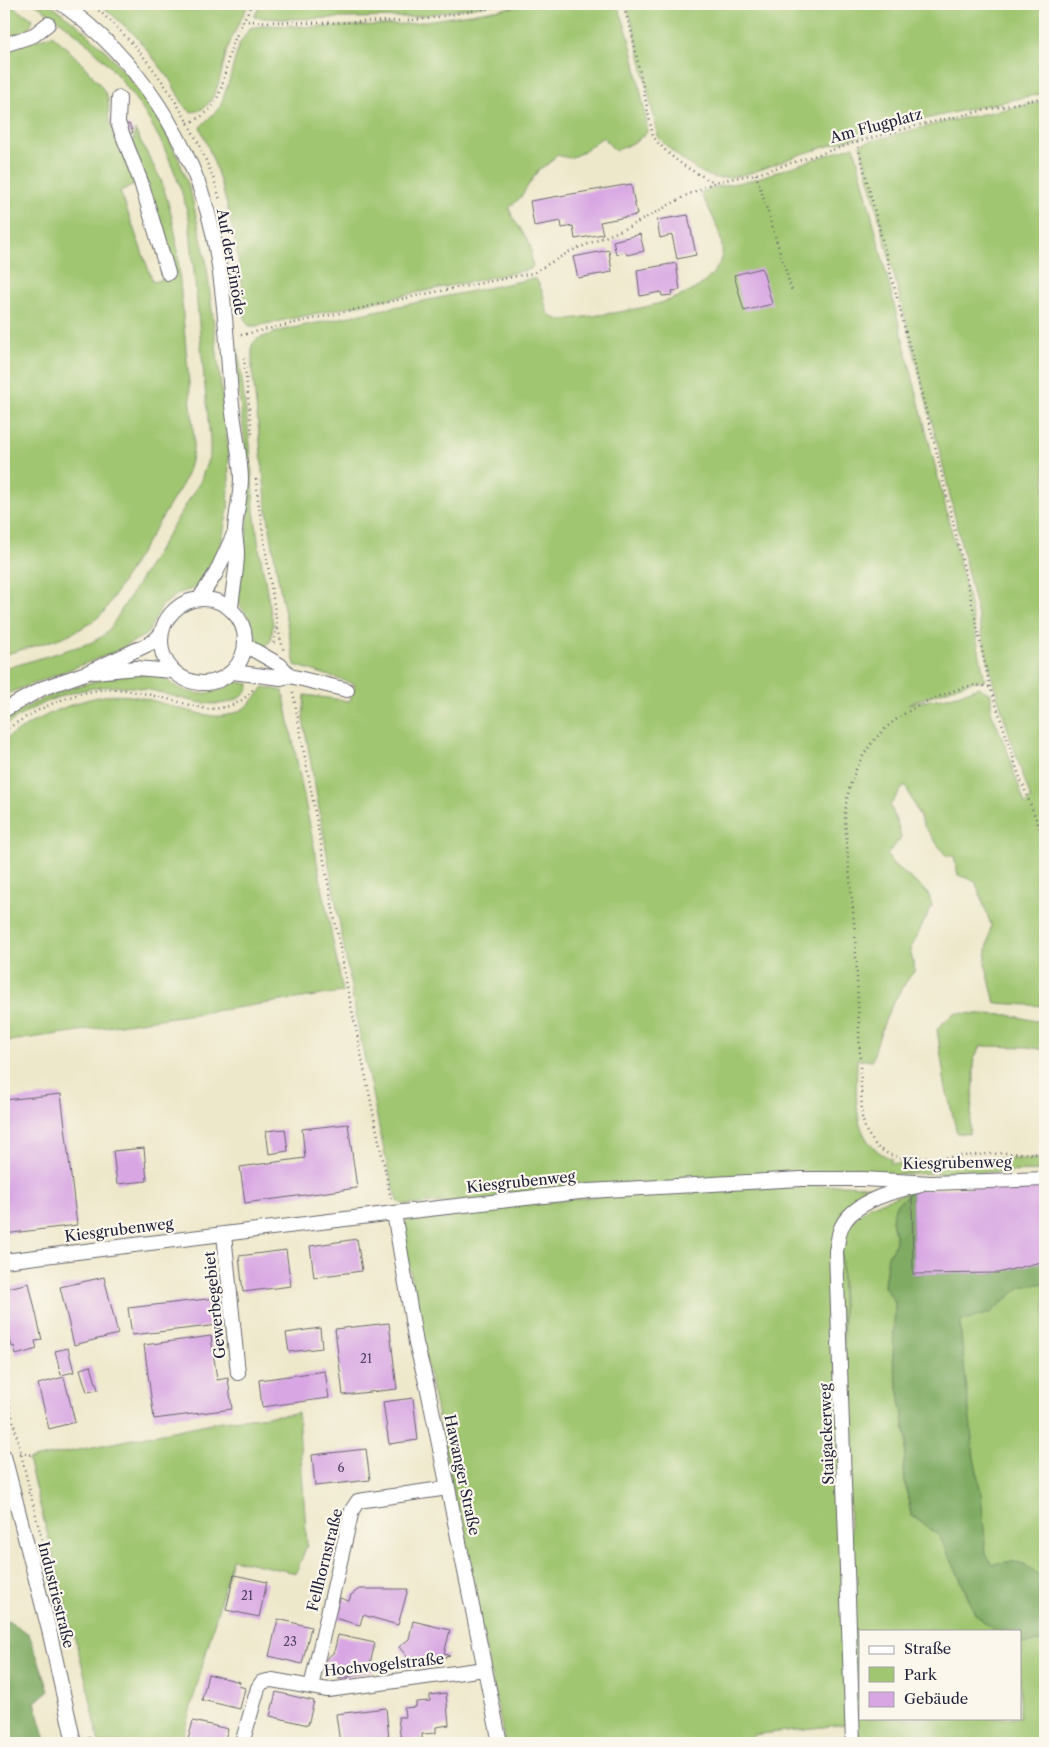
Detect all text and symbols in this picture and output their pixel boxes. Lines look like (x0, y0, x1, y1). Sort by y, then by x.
street label: Am Flugplatz (827, 104, 924, 147)
street label: Auf der Einöde (213, 206, 250, 317)
street label: Kiesgrubenweg (902, 1152, 1012, 1173)
street label: Kiesgrubenweg (466, 1166, 576, 1197)
street label: Kiesgrubenweg (63, 1213, 174, 1246)
street label: Gewerbegebiet (199, 1250, 230, 1360)
house number: 21 (360, 1351, 372, 1366)
street label: Staigackerweg (815, 1383, 838, 1485)
street label: Hawanger Straße (440, 1413, 485, 1537)
house number: 6 (337, 1460, 345, 1475)
street label: Fellhornstraße (303, 1506, 346, 1613)
street label: Industriestraße (34, 1540, 79, 1650)
house number: 21 (241, 1588, 253, 1603)
legend (859, 1630, 1022, 1720)
house number: 23 (283, 1634, 297, 1649)
text: Straße (904, 1639, 951, 1658)
street label: Hochvogelstraße (323, 1649, 445, 1680)
text: Park (904, 1665, 938, 1684)
text: Gebäude (904, 1689, 968, 1708)

